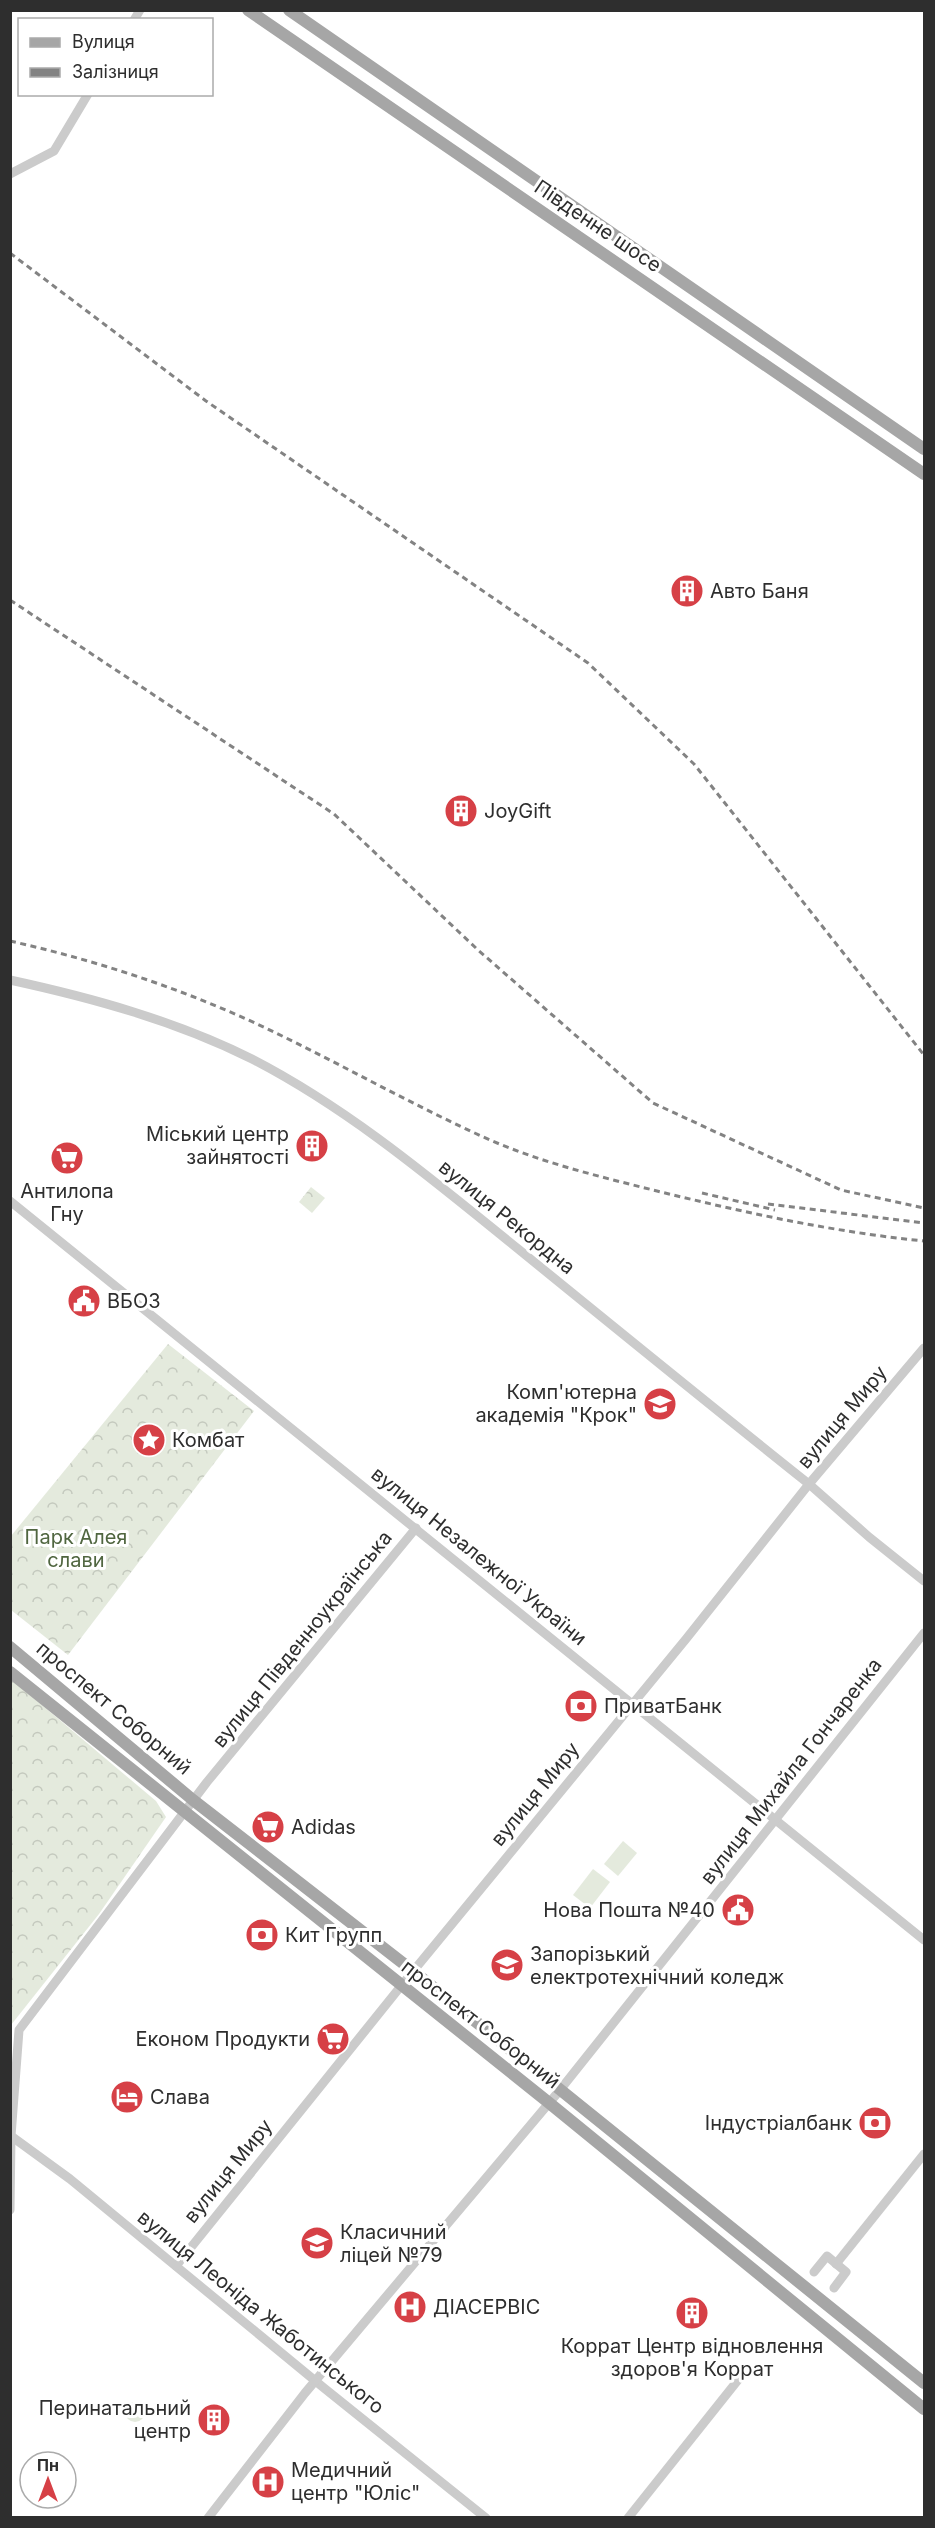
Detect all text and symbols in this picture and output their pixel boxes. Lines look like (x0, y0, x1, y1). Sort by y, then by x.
legend (18, 18, 213, 96)
text: Вулиця (72, 31, 135, 52)
text: Залізниця (72, 61, 159, 82)
street label: Південне шосе (530, 175, 666, 277)
building icon: Авто Баня (669, 573, 705, 609)
place label: Авто Баня (710, 579, 809, 603)
building icon: JoyGift (443, 793, 479, 829)
place label: JoyGift (484, 799, 552, 823)
place label: Міський центр зайнятості (146, 1122, 289, 1169)
building icon: Міський центр зайнятості (294, 1128, 330, 1164)
supermarket icon: Антилопа Гну (49, 1140, 85, 1176)
street label: вулиця Рекордна (434, 1155, 580, 1279)
place label: Антилопа Гну (20, 1179, 114, 1226)
public building icon: ВБОЗ (66, 1283, 102, 1319)
place label: ВБОЗ (107, 1289, 161, 1313)
street label: вулиця Миру (792, 1361, 892, 1473)
place label: Комп'ютерна академія "Крок" (475, 1380, 637, 1427)
school or university icon: Комп'ютерна академія "Крок" (642, 1386, 678, 1422)
place icon: Комбат (131, 1422, 167, 1458)
place label: Комбат (172, 1428, 245, 1452)
street label: вулиця Незалежної України (367, 1462, 591, 1650)
park label: Парк Алея слави (25, 1525, 127, 1572)
street label: вулиця Південноукраїнська (207, 1526, 397, 1752)
street label: проспект Соборний (32, 1636, 196, 1780)
street label: вулиця Михайла Гончаренка (695, 1653, 887, 1889)
bank icon: ПриватБанк (563, 1688, 599, 1724)
place label: ПриватБанк (604, 1694, 722, 1718)
street label: вулиця Миру (486, 1737, 584, 1851)
supermarket icon: Adidas (250, 1809, 286, 1845)
place label: Adidas (291, 1815, 356, 1839)
public building icon: Нова Пошта №40 (720, 1892, 756, 1928)
place label: Нова Пошта №40 (543, 1898, 715, 1922)
bank icon: Кит Групп (244, 1917, 280, 1953)
place label: Кит Групп (285, 1923, 382, 1947)
place label: Запорізький електротехнічний коледж (530, 1942, 784, 1989)
school or university icon: Запорізький електротехнічний коледж (489, 1947, 525, 1983)
street label: проспект Соборний (397, 1955, 565, 2093)
supermarket icon: Економ Продукти (315, 2021, 351, 2057)
place label: Економ Продукти (136, 2027, 310, 2051)
hotel icon: Слава (109, 2079, 145, 2115)
place label: Слава (150, 2085, 210, 2109)
bank icon: Індустріалбанк (857, 2105, 893, 2141)
place label: Індустріалбанк (705, 2111, 852, 2135)
street label: вулиця Миру (179, 2114, 277, 2228)
street label: вулиця Леоніда Жаботинського (133, 2205, 389, 2419)
place label: Класичний ліцей №79 (340, 2220, 446, 2267)
school or university icon: Класичний ліцей №79 (299, 2225, 335, 2261)
hospital icon: ДІАСЕРВІС (392, 2289, 428, 2325)
place label: ДІАСЕРВІС (433, 2295, 540, 2319)
building icon: Коррат Центр відновлення здоров'я Коррат (674, 2295, 710, 2331)
place label: Коррат Центр відновлення здоров'я Коррат (561, 2334, 823, 2381)
place label: Перинатальний центр (39, 2396, 191, 2443)
building icon: Перинатальний центр (196, 2402, 232, 2438)
north arrow (18, 2450, 78, 2510)
text: Пн (37, 2455, 59, 2475)
place label: Медичний центр "Юліс" (291, 2458, 420, 2505)
hospital icon: Медичний центр "Юліс" (250, 2464, 286, 2500)

